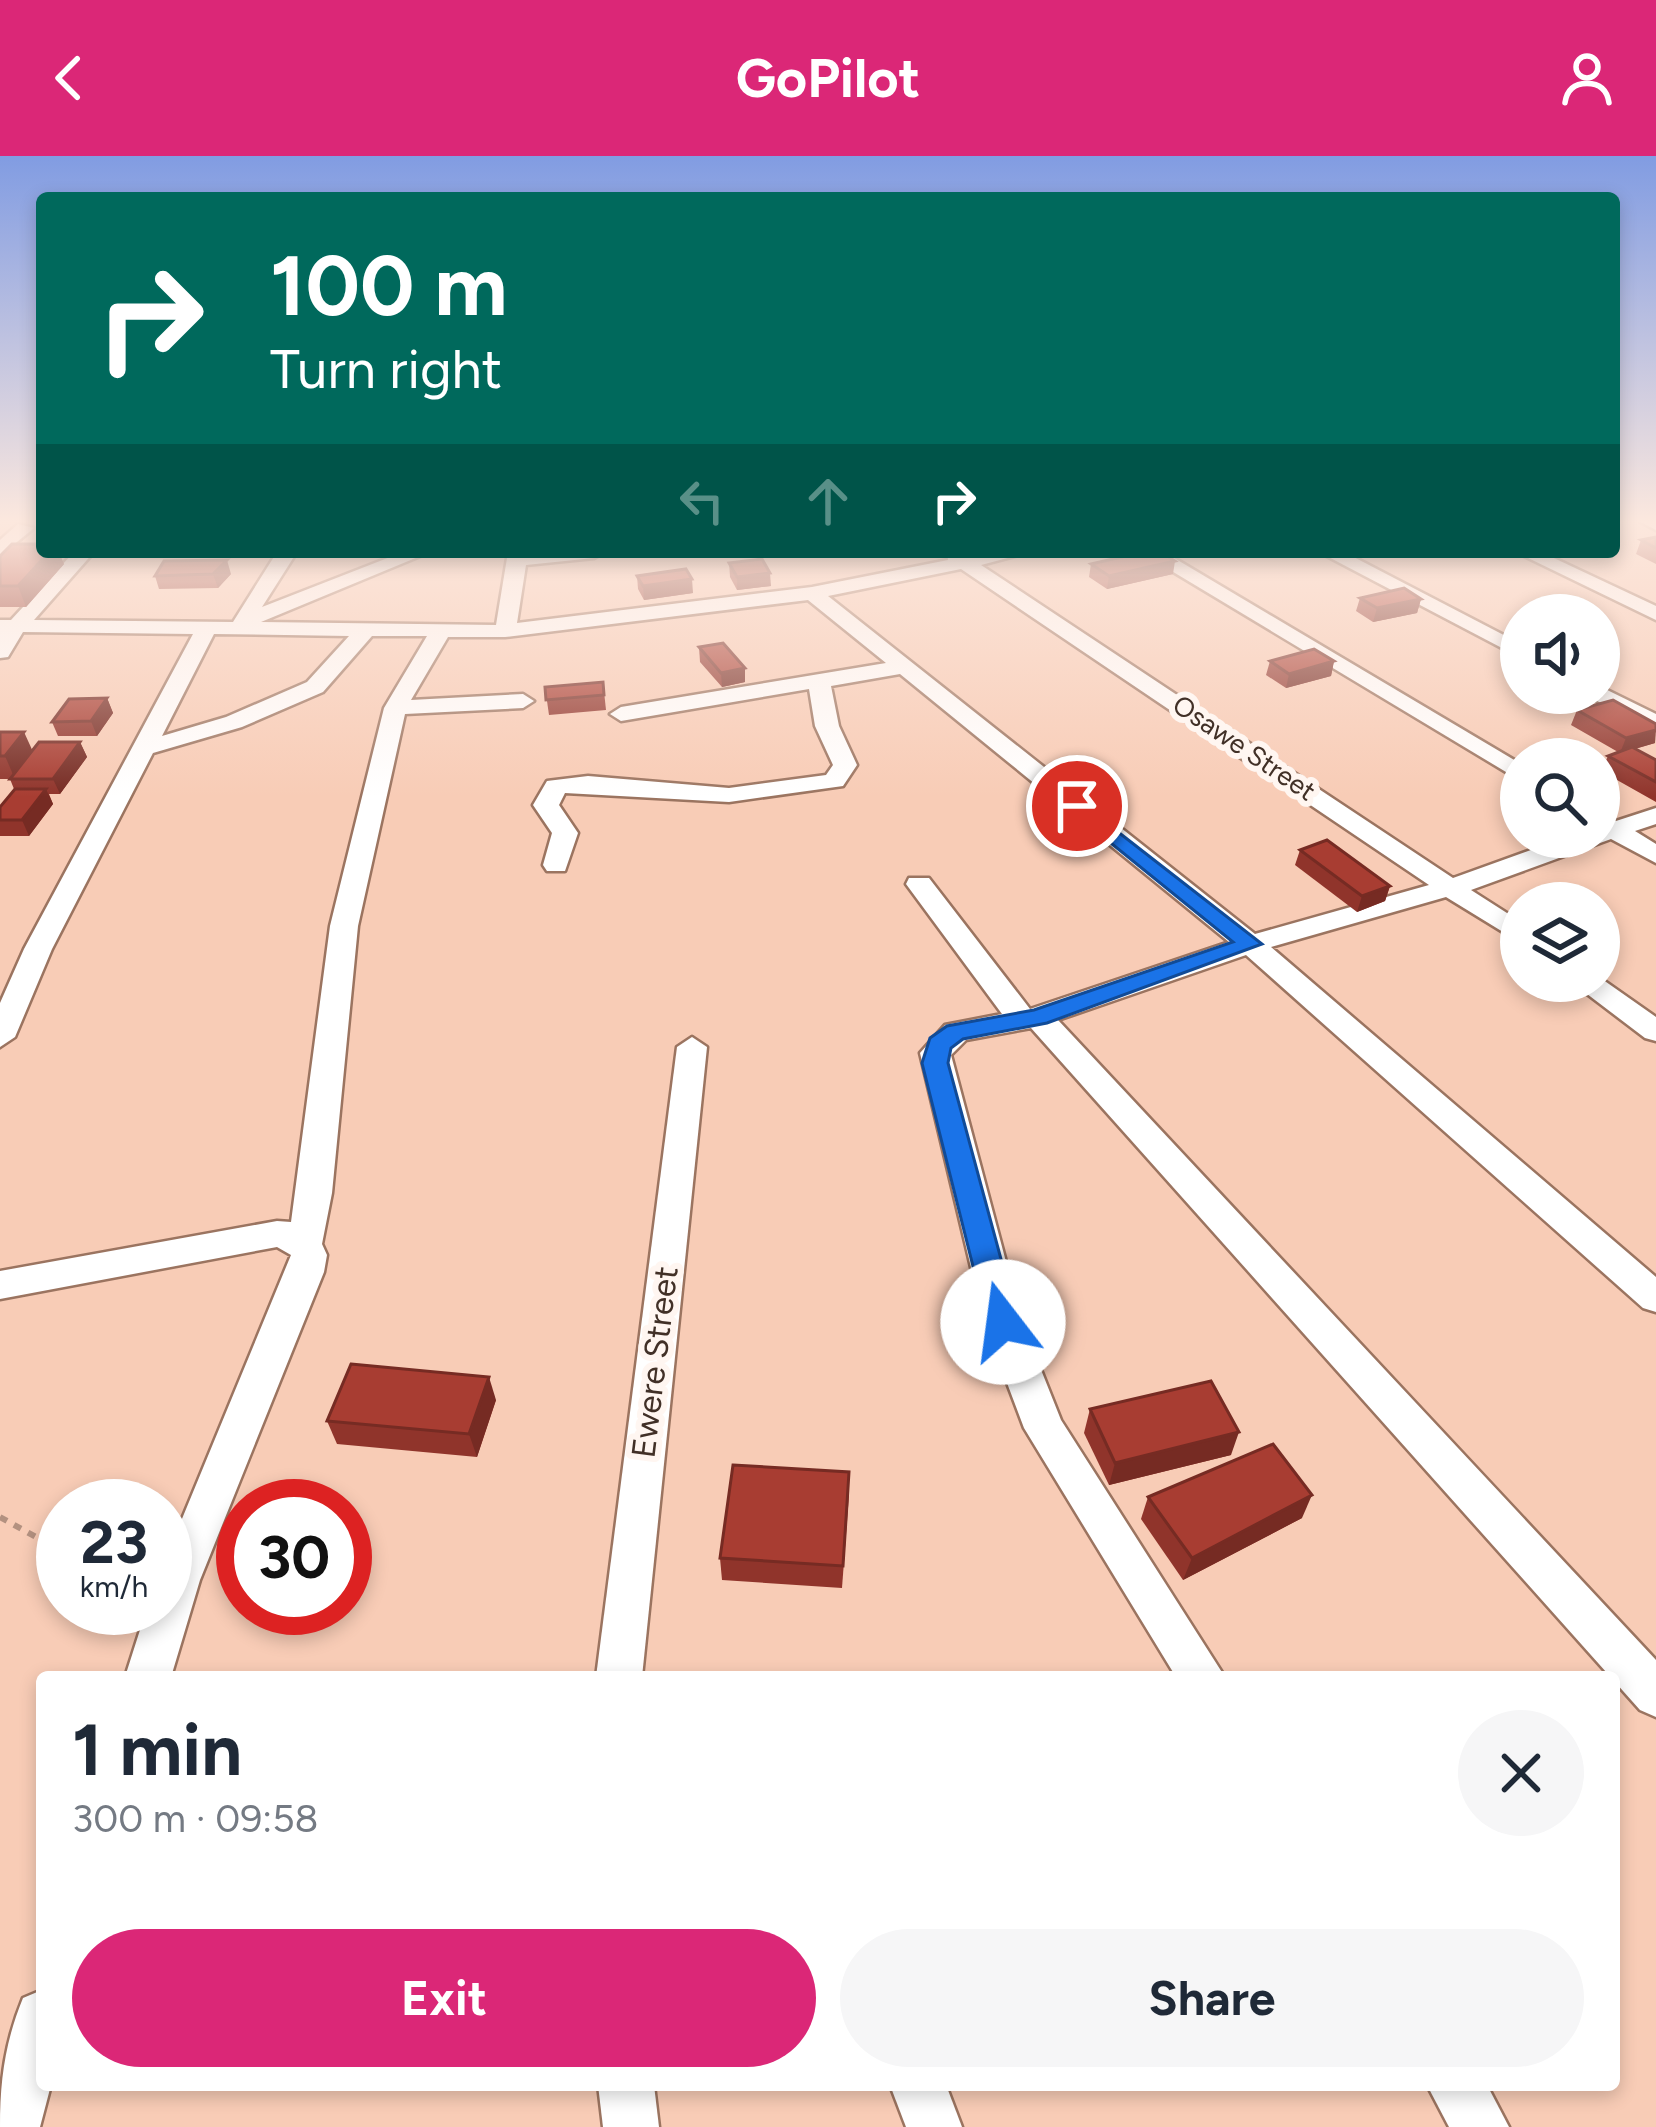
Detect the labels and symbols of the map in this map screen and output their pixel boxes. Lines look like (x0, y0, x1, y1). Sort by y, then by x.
street label: Osawe Street (1167, 688, 1322, 807)
pin (1026, 755, 1128, 857)
position arrow (940, 1259, 1066, 1385)
street label: Ewere Street (623, 1264, 686, 1460)
speed limit sign: 30 (216, 1479, 372, 1635)

